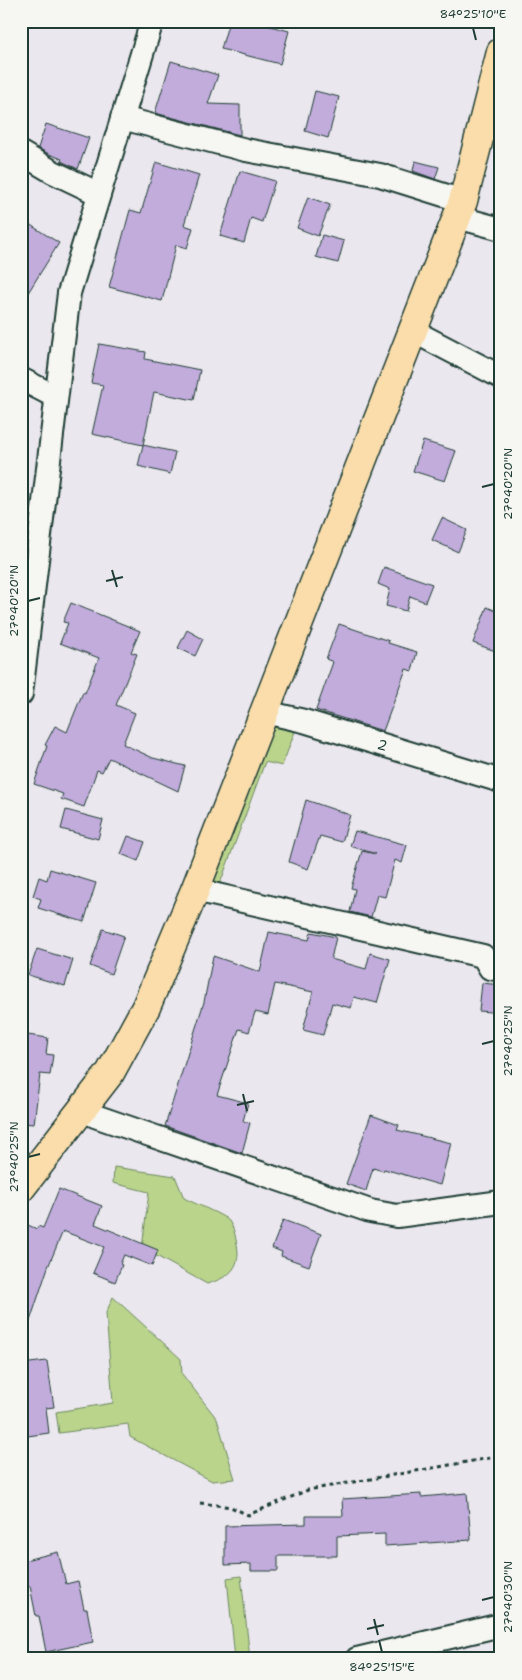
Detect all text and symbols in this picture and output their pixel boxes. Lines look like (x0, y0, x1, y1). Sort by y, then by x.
text: 84°25'10"E (440, 6, 506, 22)
text: 27°40'20"N (500, 448, 516, 520)
text: 27°40'20"N (6, 565, 22, 637)
street label: 2 (375, 735, 390, 755)
text: 27°40'25"N (500, 1005, 516, 1077)
text: 27°40'25"N (6, 1121, 22, 1193)
text: 27°40'30"N (500, 1561, 516, 1633)
text: 84°25'15"E (349, 1659, 415, 1675)

